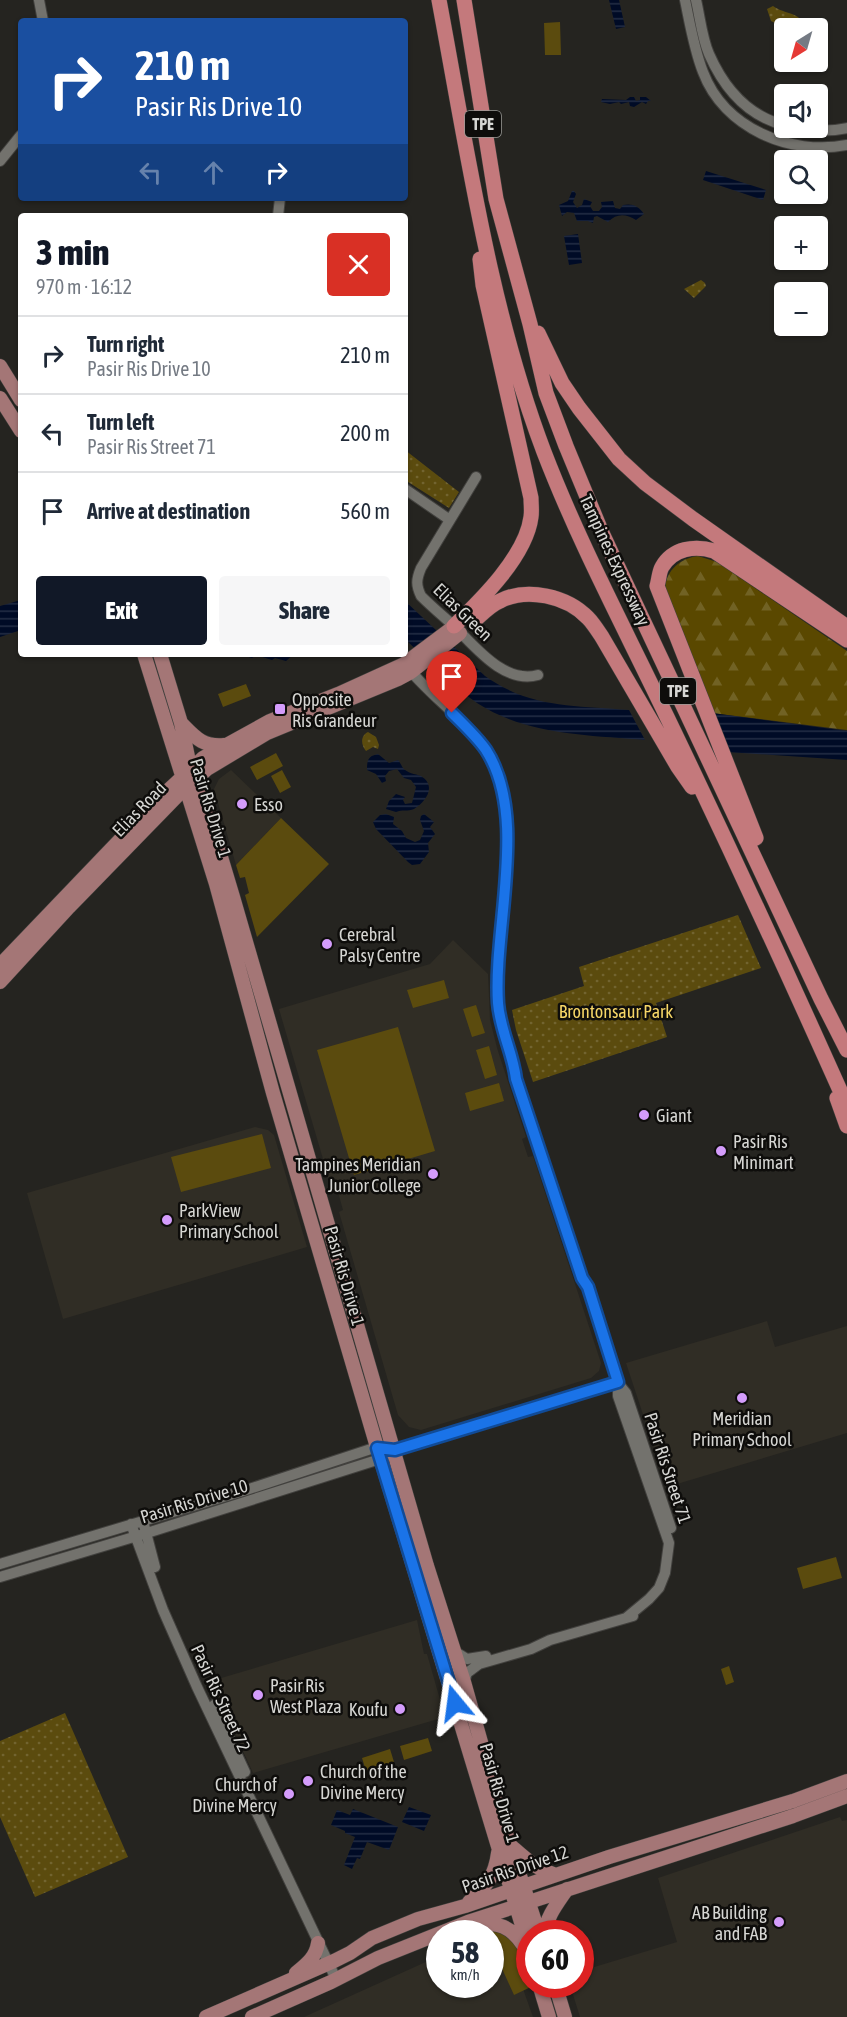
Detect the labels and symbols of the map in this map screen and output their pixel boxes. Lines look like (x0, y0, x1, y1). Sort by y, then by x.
north arrow (774, 18, 828, 72)
road number: TPE (465, 111, 501, 137)
street label: Tampines Expressway (575, 491, 655, 629)
street label: Elias Green (429, 579, 497, 645)
pin (426, 651, 477, 713)
road number: TPE (660, 678, 696, 704)
place label: Opposite Ris Grandeur (292, 689, 377, 731)
marker: Opposite Ris Grandeur (273, 702, 287, 716)
street label: Pasir Ris Drive 1 (186, 756, 236, 860)
street label: Elias Road (108, 777, 170, 841)
place label: Esso (254, 794, 283, 815)
marker: Esso (235, 797, 249, 811)
place label: Cerebral Palsy Centre (339, 924, 421, 966)
marker: Cerebral Palsy Centre (320, 937, 334, 951)
park label: Brontonsaur Park (559, 1001, 673, 1022)
place label: Giant (656, 1105, 692, 1126)
marker: Giant (637, 1108, 651, 1122)
place label: Pasir Ris Minimart (733, 1131, 794, 1173)
marker: Pasir Ris Minimart (714, 1144, 728, 1158)
place label: Tampines Meridian Junior College (295, 1154, 421, 1196)
marker: Tampines Meridian Junior College (426, 1167, 440, 1181)
place label: ParkView Primary School (179, 1200, 279, 1242)
marker: ParkView Primary School (160, 1213, 174, 1227)
street label: Pasir Ris Drive 1 (321, 1224, 369, 1328)
marker: Meridian Primary School (735, 1391, 749, 1405)
place label: Meridian Primary School (692, 1408, 792, 1450)
street label: Pasir Ris Street 71 (640, 1410, 696, 1526)
street label: Pasir Ris Drive 10 (138, 1475, 250, 1527)
street label: Pasir Ris Street 72 (187, 1641, 255, 1755)
position arrow (423, 1671, 487, 1735)
place label: Pasir Ris West Plaza (270, 1675, 342, 1717)
marker: Pasir Ris West Plaza (251, 1688, 265, 1702)
place label: Koufu (349, 1699, 388, 1720)
marker: Koufu (393, 1702, 407, 1716)
street label: Pasir Ris Drive 1 (476, 1741, 524, 1845)
place label: Church of the Divine Mercy (320, 1761, 407, 1803)
place label: Church of Divine Mercy (192, 1774, 277, 1816)
marker: Church of the Divine Mercy (301, 1774, 315, 1788)
marker: Church of Divine Mercy (282, 1787, 296, 1801)
street label: Pasir Ris Drive 12 (459, 1841, 571, 1897)
place label: AB Building and FAB (692, 1902, 767, 1944)
marker: AB Building and FAB (772, 1915, 786, 1929)
speed limit sign: 60 (516, 1920, 594, 1998)

